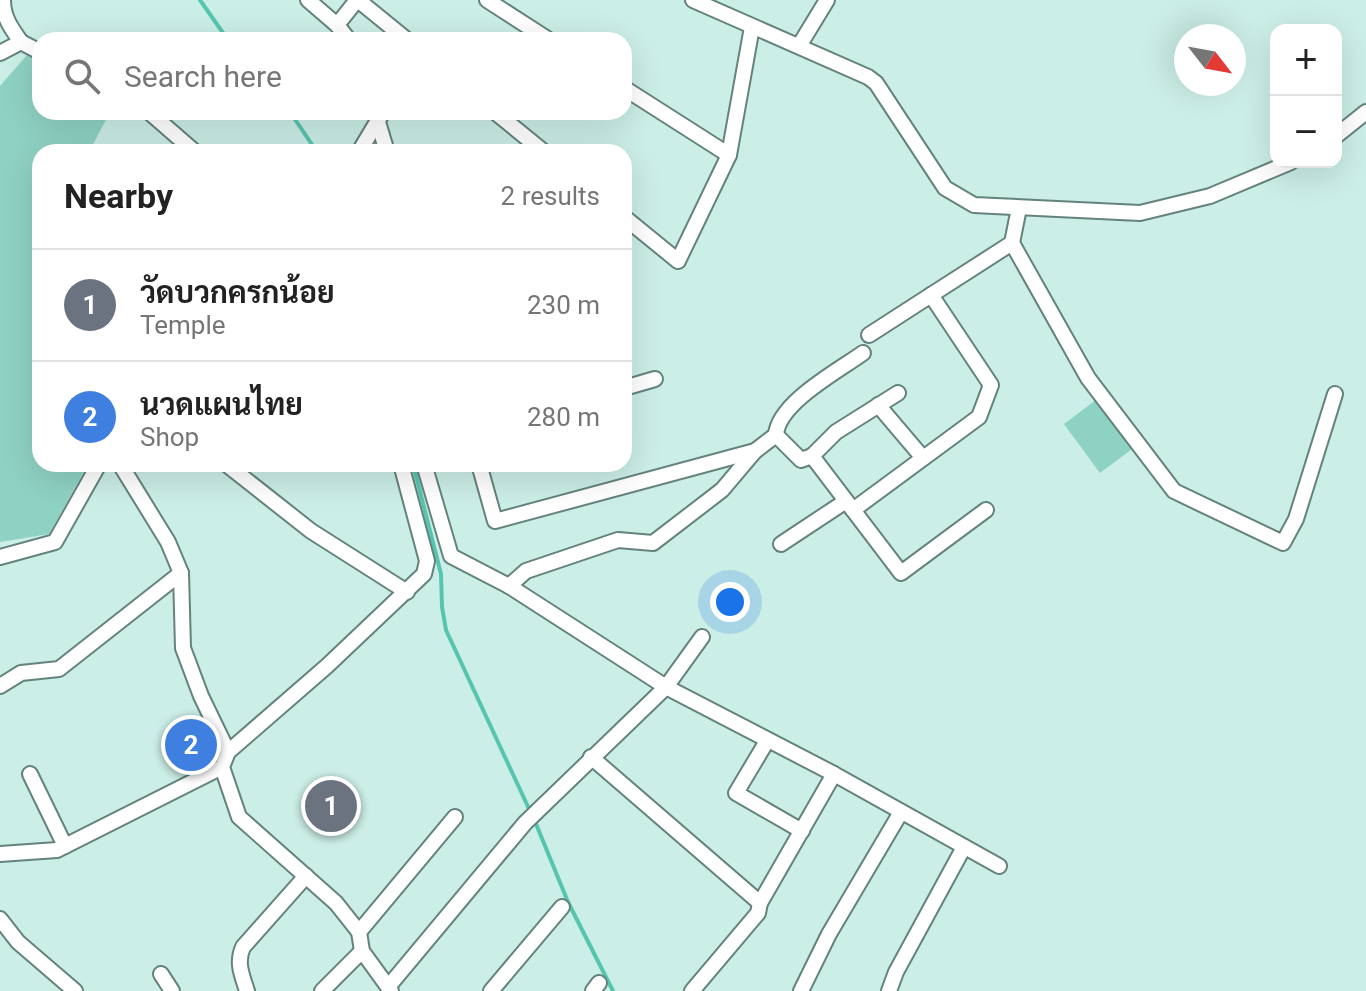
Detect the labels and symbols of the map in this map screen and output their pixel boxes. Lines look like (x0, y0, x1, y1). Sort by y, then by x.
north arrow (1174, 24, 1246, 96)
your location (710, 582, 750, 622)
pin: 2 (165, 715, 217, 775)
pin: 1 (305, 776, 357, 836)

